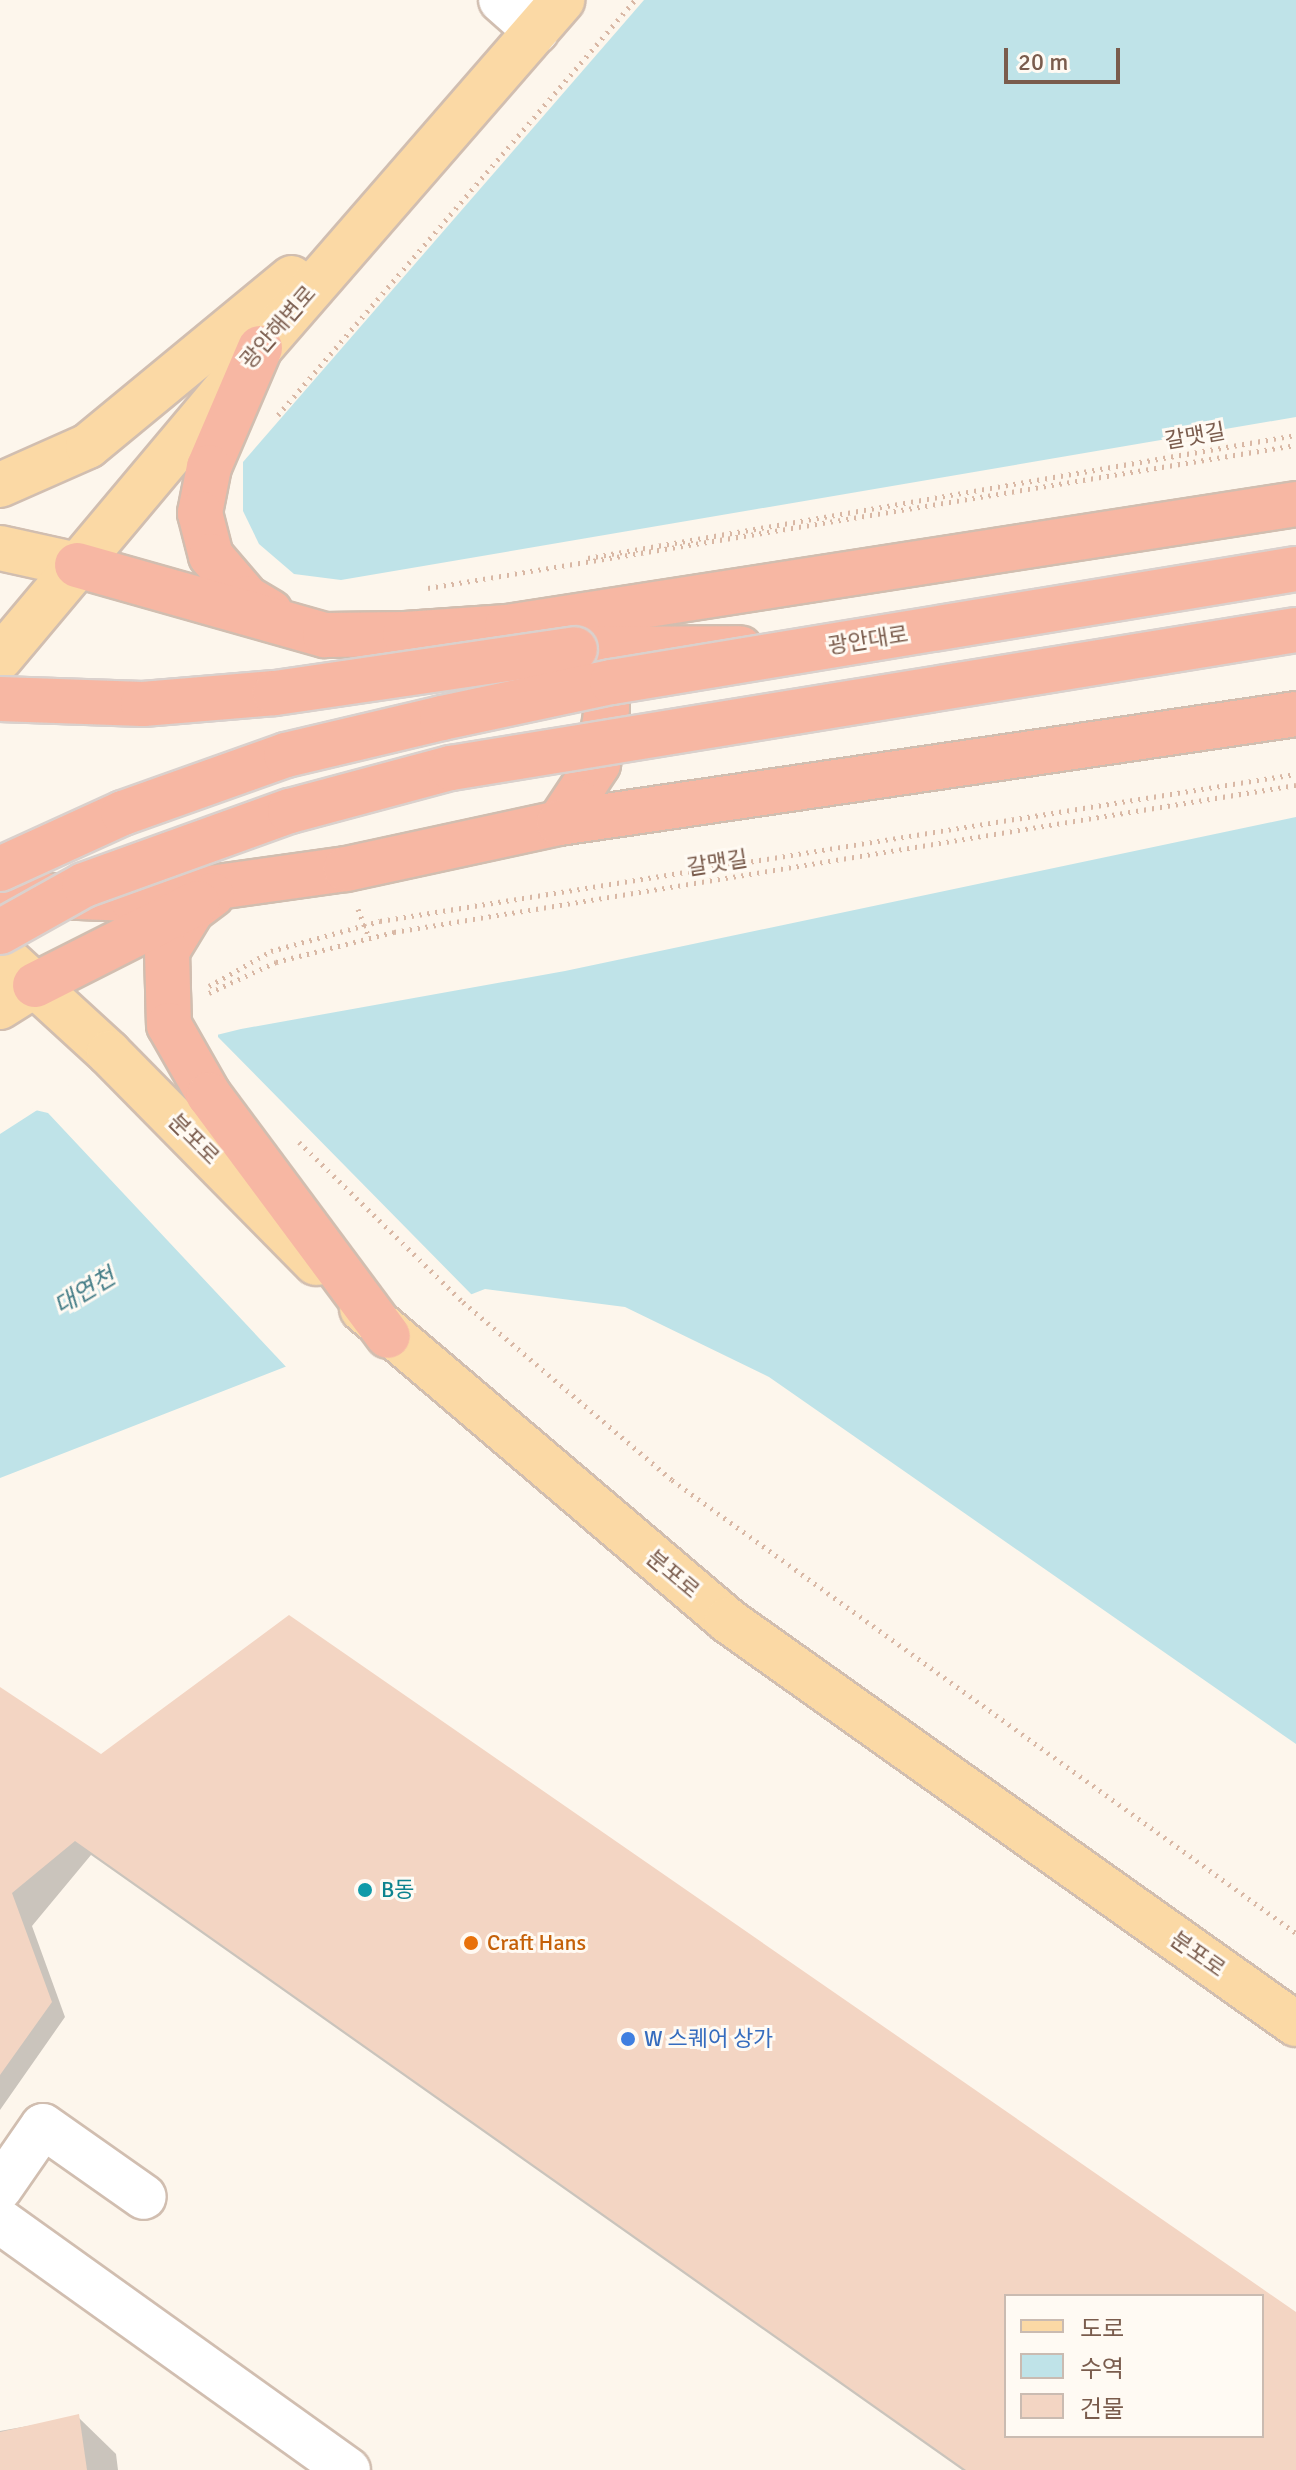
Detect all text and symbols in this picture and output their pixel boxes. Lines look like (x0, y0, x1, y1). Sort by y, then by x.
scale bar (1008, 32, 1124, 82)
text: 20 m (1018, 47, 1068, 77)
street label: 광안해변로 (235, 280, 321, 374)
street label: 갈맷길 (1163, 418, 1227, 454)
street label: 광안대로 (826, 621, 910, 659)
street label: 갈맷길 (685, 845, 749, 881)
street label: 분포로 (163, 1108, 225, 1170)
water label: 대연천 (49, 1263, 121, 1321)
street label: 분포로 (641, 1544, 705, 1604)
place label: B동 (381, 1877, 415, 1903)
marker: B동 (356, 1881, 374, 1899)
street label: 분포로 (1166, 1926, 1230, 1982)
place label: Craft Hans (487, 1930, 586, 1956)
marker: Craft Hans (462, 1934, 480, 1952)
place label: W 스퀘어 상가 (644, 2026, 774, 2052)
marker: W 스퀘어 상가 (619, 2030, 637, 2048)
legend (1004, 2294, 1264, 2438)
text: 도로 (1080, 2314, 1124, 2344)
text: 수역 (1080, 2354, 1124, 2384)
text: 건물 (1080, 2394, 1124, 2424)

